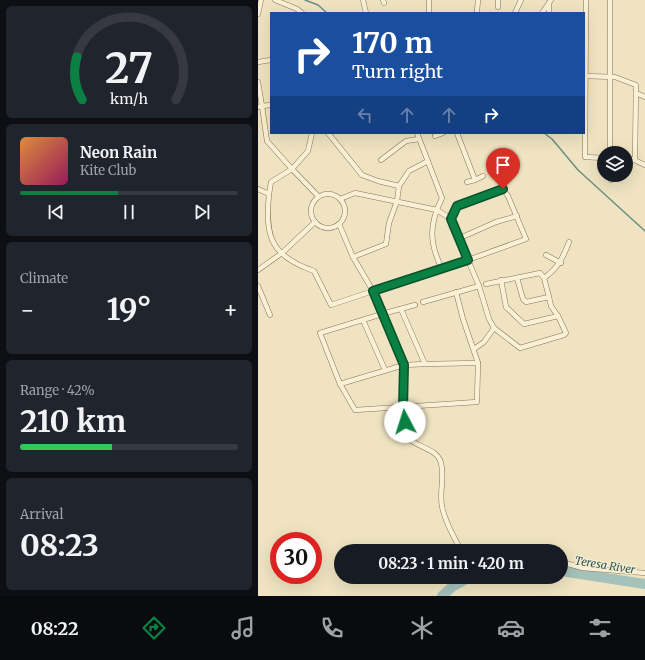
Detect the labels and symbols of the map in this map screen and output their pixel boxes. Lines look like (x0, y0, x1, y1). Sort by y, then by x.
pin (486, 148, 520, 189)
position arrow (384, 401, 426, 443)
speed limit sign: 30 (270, 532, 322, 584)
water label: Teresa River (574, 553, 637, 577)

